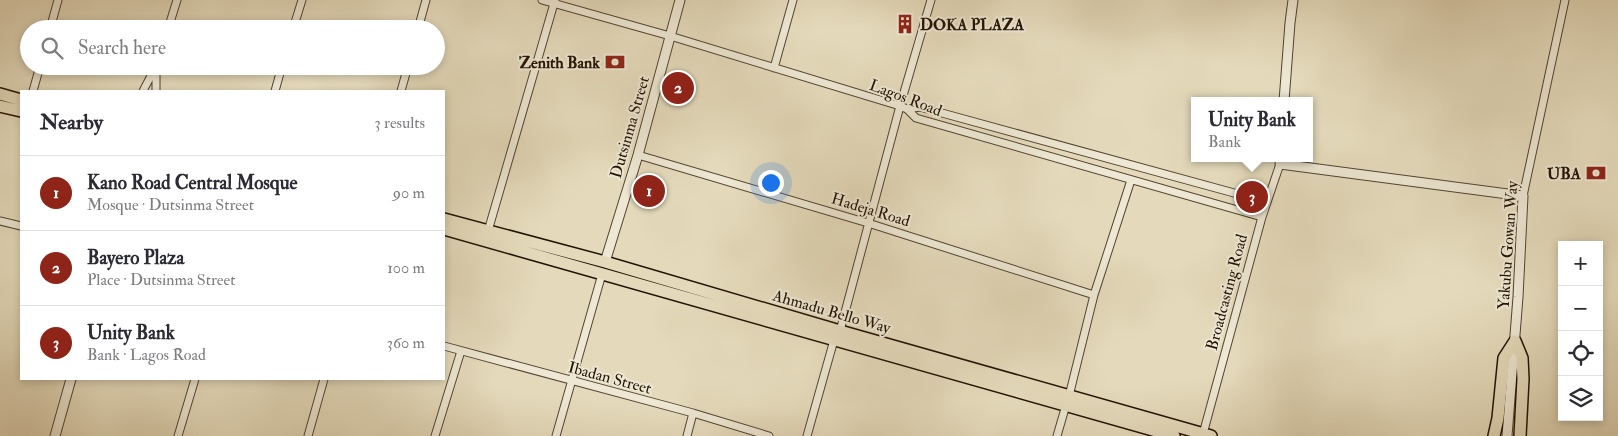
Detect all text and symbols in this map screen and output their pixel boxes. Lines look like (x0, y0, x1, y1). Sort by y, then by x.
building icon: DOKA PLAZA (894, 13, 916, 35)
place label: DOKA PLAZA (920, 15, 1025, 35)
search box (20, 20, 445, 75)
icon: search (38, 34, 66, 62)
text: Search here (78, 36, 166, 60)
bank icon: Zenith Bank (604, 51, 626, 73)
place label: Zenith Bank (519, 53, 600, 73)
pin: 2 (662, 69, 694, 107)
street label: Dutsinma Street (606, 74, 654, 181)
street label: Lagos Road (867, 75, 945, 121)
popup (1191, 97, 1313, 162)
text: Unity Bank (1208, 108, 1296, 132)
text: Nearby (40, 109, 103, 136)
text: 3 results (374, 113, 425, 133)
text: Bank (1208, 132, 1241, 152)
bank icon: UBA (1585, 162, 1607, 184)
place label: UBA (1547, 164, 1582, 184)
your location (758, 170, 784, 196)
text: Kano Road Central Mosque (87, 171, 298, 195)
pin: 1 (633, 172, 665, 210)
pin: 3 (1236, 178, 1268, 216)
street label: Yakubu Gowan Way (1494, 179, 1523, 310)
text: 1 (53, 183, 59, 203)
text: 90 m (393, 183, 425, 203)
street label: Hadeja Road (829, 188, 913, 231)
text: Mosque · Dutsinma Street (87, 195, 254, 215)
street label: Broadcasting Road (1202, 232, 1252, 352)
map controls (1558, 241, 1603, 421)
button: + (1558, 241, 1603, 286)
text: Bayero Plaza (87, 246, 184, 270)
text: 2 (52, 258, 60, 278)
text: 100 m (387, 258, 425, 278)
text: Place · Dutsinma Street (87, 270, 235, 290)
street label: Ahmadu Bello Way (769, 285, 894, 339)
button: − (1558, 286, 1603, 331)
text: Unity Bank (87, 321, 175, 345)
button: locate (1558, 331, 1603, 376)
text: 3 (53, 333, 59, 353)
text: 360 m (387, 333, 425, 353)
text: Bank · Lagos Road (87, 345, 206, 365)
street label: Ibadan Street (566, 357, 654, 399)
button: layers (1558, 376, 1603, 421)

